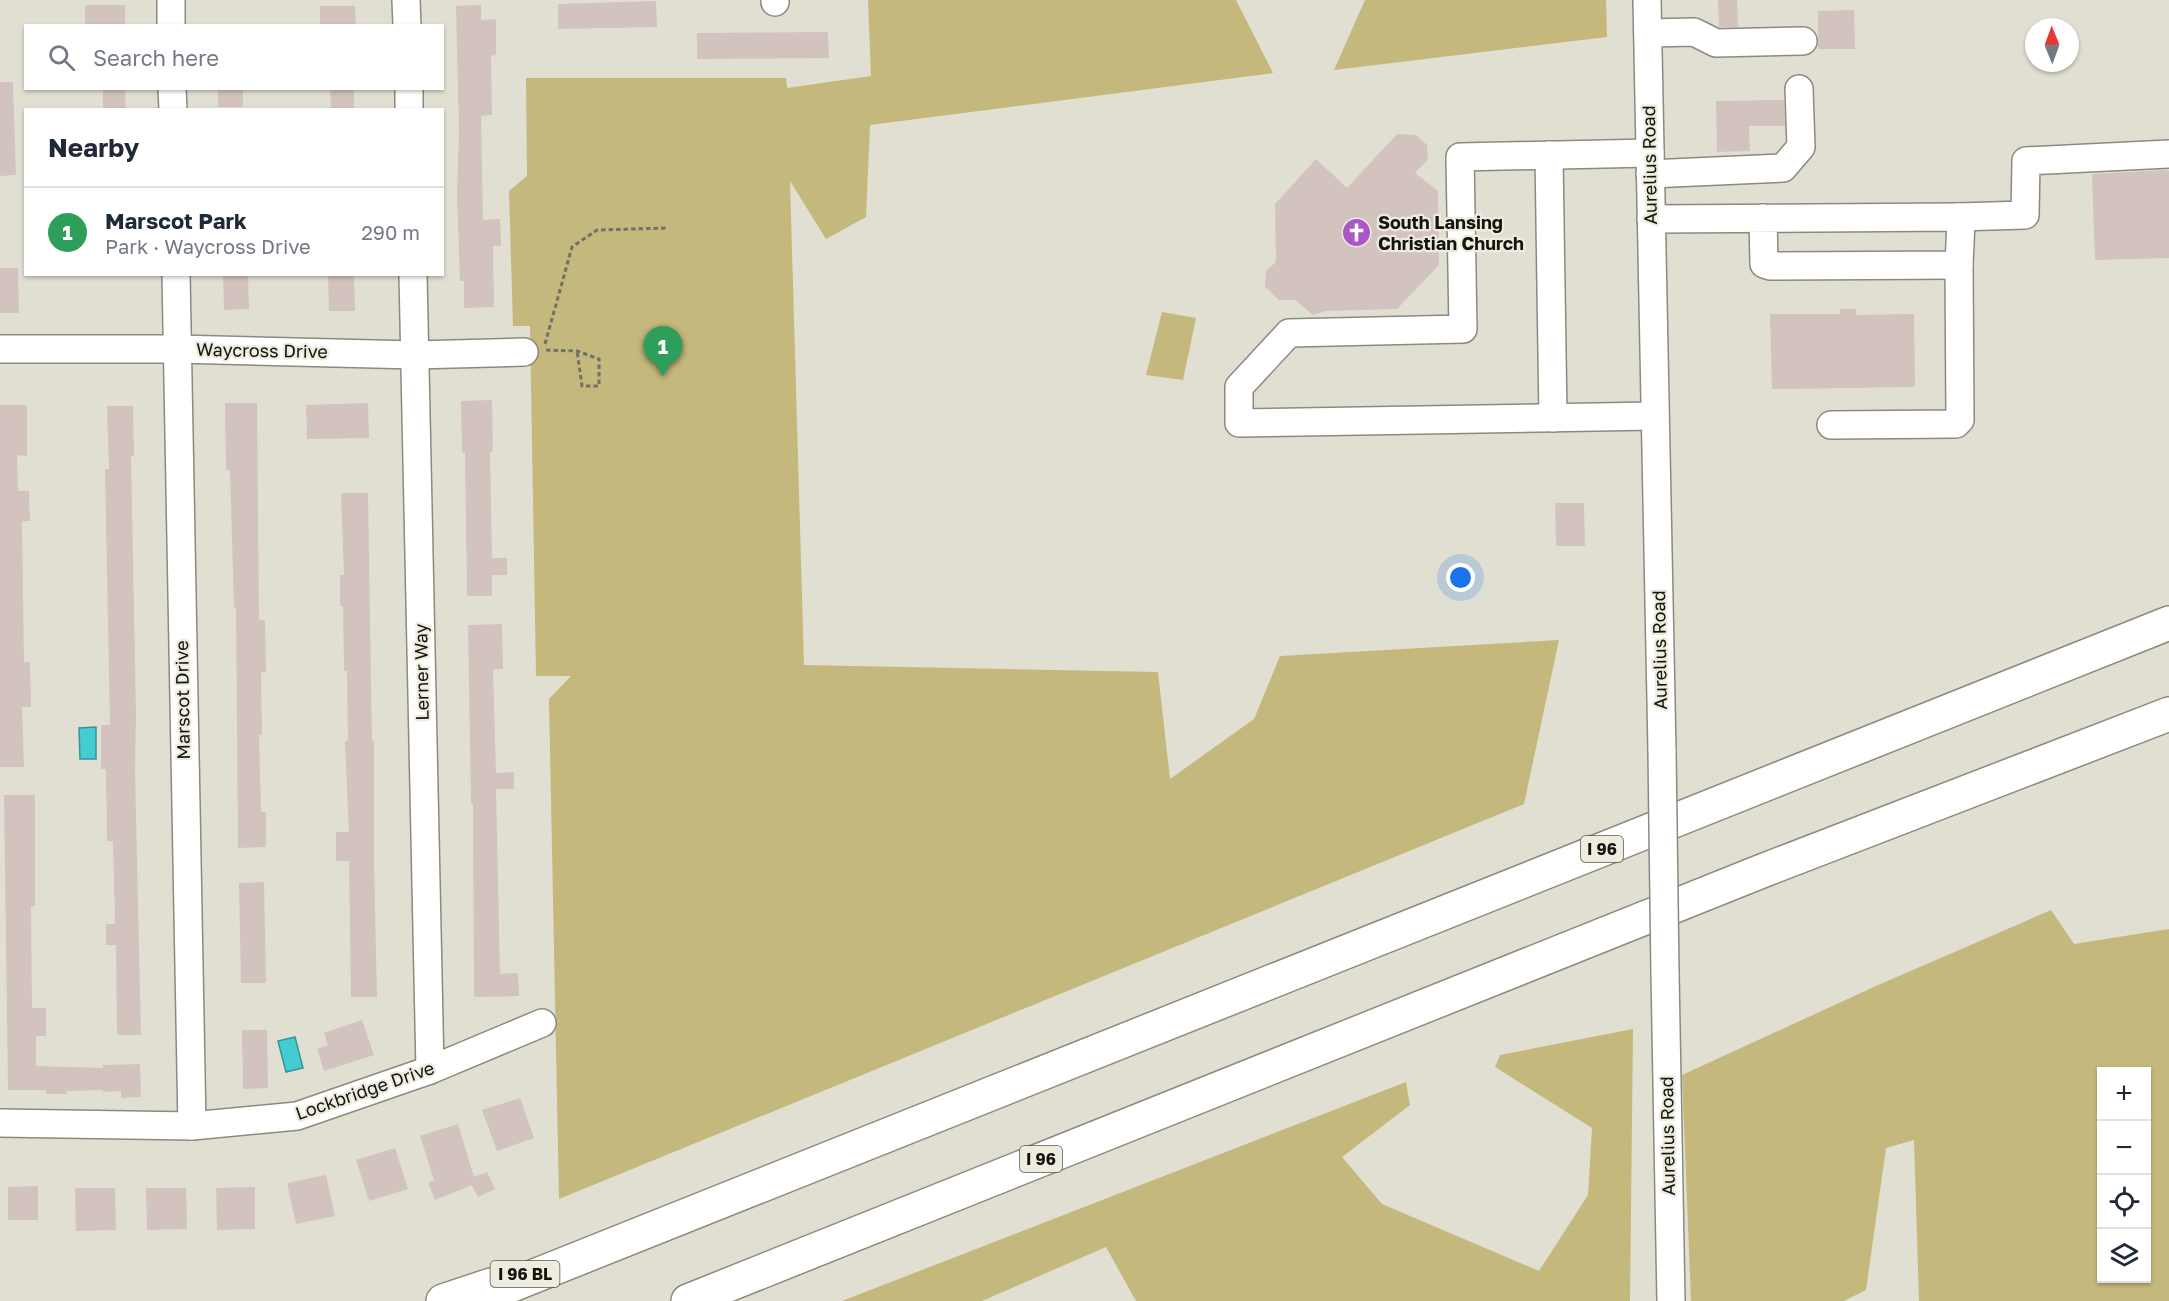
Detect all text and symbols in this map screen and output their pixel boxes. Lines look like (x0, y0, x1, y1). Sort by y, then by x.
north arrow (2025, 18, 2079, 72)
search box (24, 24, 444, 90)
icon: search (45, 41, 78, 74)
text: Search here (93, 44, 219, 71)
street label: Aurelius Road (1637, 105, 1661, 225)
text: Nearby (48, 132, 139, 163)
text: Marscot Park (105, 207, 247, 234)
place label: South Lansing Christian Church (1378, 211, 1524, 254)
church icon: South Lansing Christian Church (1341, 217, 1373, 249)
text: 1 (62, 220, 73, 244)
text: 290 m (361, 220, 420, 244)
text: Park · Waycross Drive (105, 234, 311, 258)
pin: 1 (644, 326, 682, 376)
street label: Waycross Drive (196, 338, 328, 362)
your location (1446, 563, 1475, 592)
street label: Aurelius Road (1647, 590, 1671, 710)
street label: Lerner Way (409, 623, 433, 721)
street label: Marscot Drive (170, 640, 194, 760)
road number: I 96 (1581, 836, 1623, 862)
street label: Lockbridge Drive (292, 1056, 437, 1124)
map controls (2097, 1067, 2151, 1283)
button: + (2097, 1067, 2151, 1121)
street label: Aurelius Road (1655, 1076, 1679, 1196)
button: − (2097, 1121, 2151, 1175)
road number: I 96 (1020, 1146, 1062, 1172)
button: locate (2097, 1175, 2151, 1229)
button: layers (2097, 1229, 2151, 1283)
road number: I 96 BL (490, 1261, 560, 1287)

